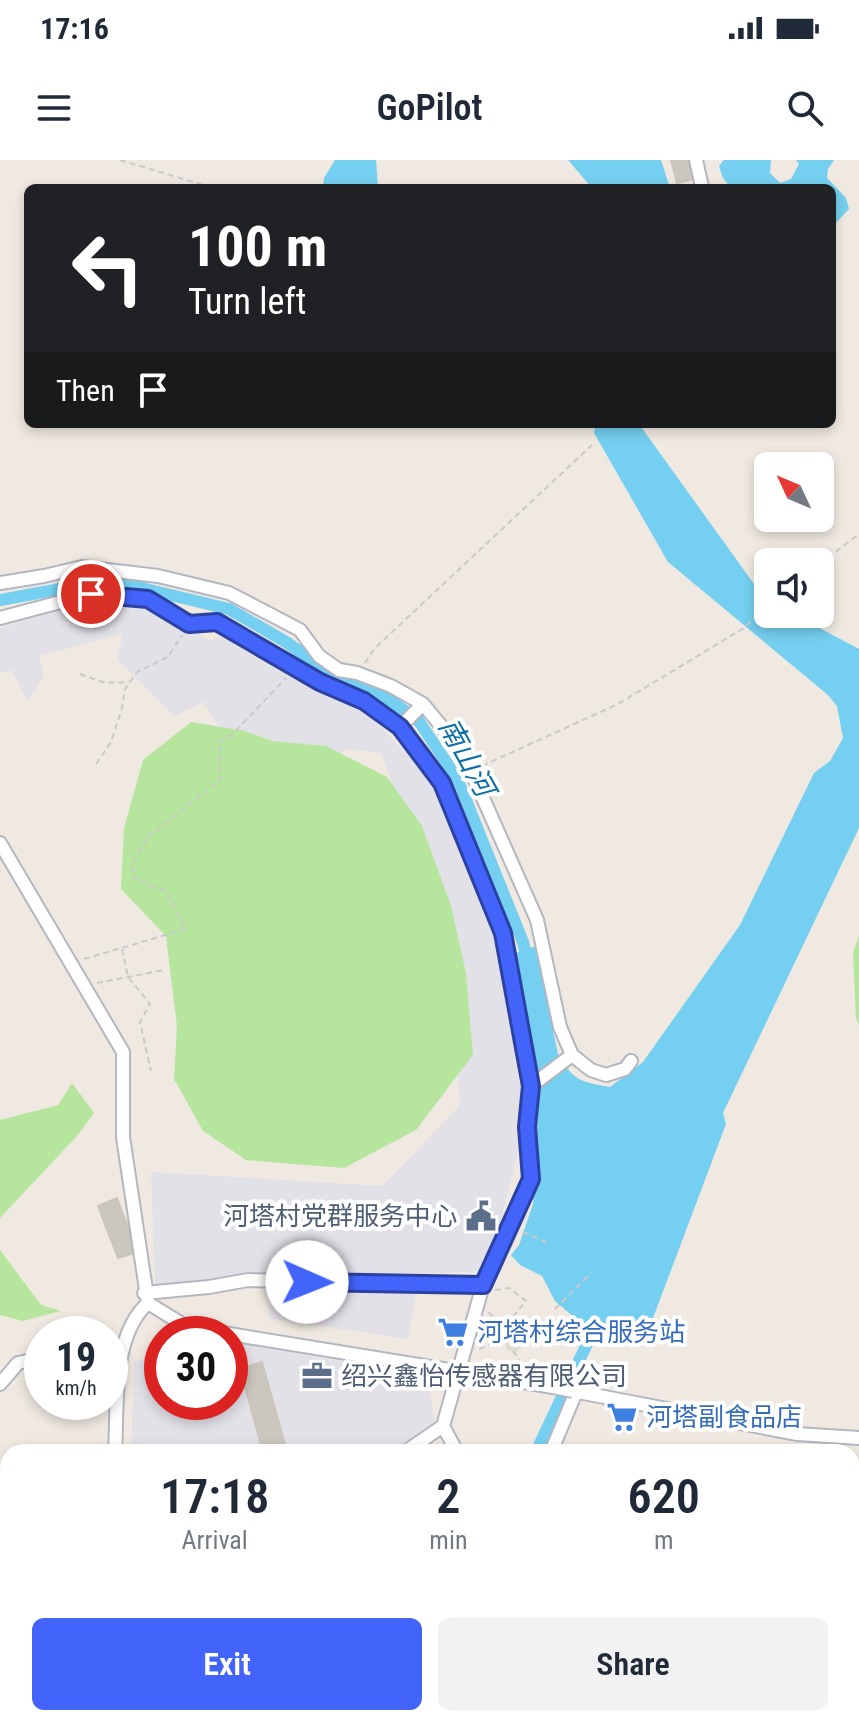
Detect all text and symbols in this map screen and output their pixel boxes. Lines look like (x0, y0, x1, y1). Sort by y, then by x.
text: 17:16 (40, 11, 109, 46)
icon: menu (32, 86, 76, 130)
icon: search (783, 86, 827, 130)
text: GoPilot (376, 87, 483, 129)
text: 100 m (188, 214, 327, 280)
icon: left (56, 216, 160, 320)
text: Turn left (188, 281, 306, 323)
icon: arrive (131, 368, 175, 412)
text: Then (56, 373, 115, 408)
north arrow (754, 452, 834, 532)
map controls (754, 452, 834, 628)
button: sound (754, 548, 834, 628)
pin (57, 560, 125, 628)
icon: arrive (69, 572, 113, 616)
water label: 南山河 (432, 713, 504, 806)
public building icon: 河塔村党群服务中心 (464, 1199, 498, 1233)
place label: 河塔村党群服务中心 (223, 1201, 457, 1231)
position arrow (265, 1240, 349, 1324)
supermarket icon: 河塔村综合服务站 (436, 1315, 470, 1349)
speed limit sign: 30 (144, 1316, 248, 1420)
place label: 河塔村综合服务站 (477, 1317, 685, 1347)
text: 19 (56, 1334, 96, 1381)
office icon: 绍兴鑫怡传感器有限公司 (300, 1359, 334, 1393)
place label: 绍兴鑫怡传感器有限公司 (341, 1361, 627, 1391)
text: km/h (55, 1376, 97, 1400)
supermarket icon: 河塔副食品店 (605, 1400, 639, 1434)
place label: 河塔副食品店 (646, 1402, 802, 1432)
text: 17:18 (160, 1468, 269, 1525)
text: 2 (436, 1468, 460, 1525)
text: 620 (628, 1468, 700, 1525)
text: Arrival (182, 1525, 248, 1555)
text: min (429, 1525, 467, 1555)
text: m (654, 1525, 674, 1555)
button: Exit (32, 1618, 422, 1710)
button: Share (438, 1618, 828, 1710)

